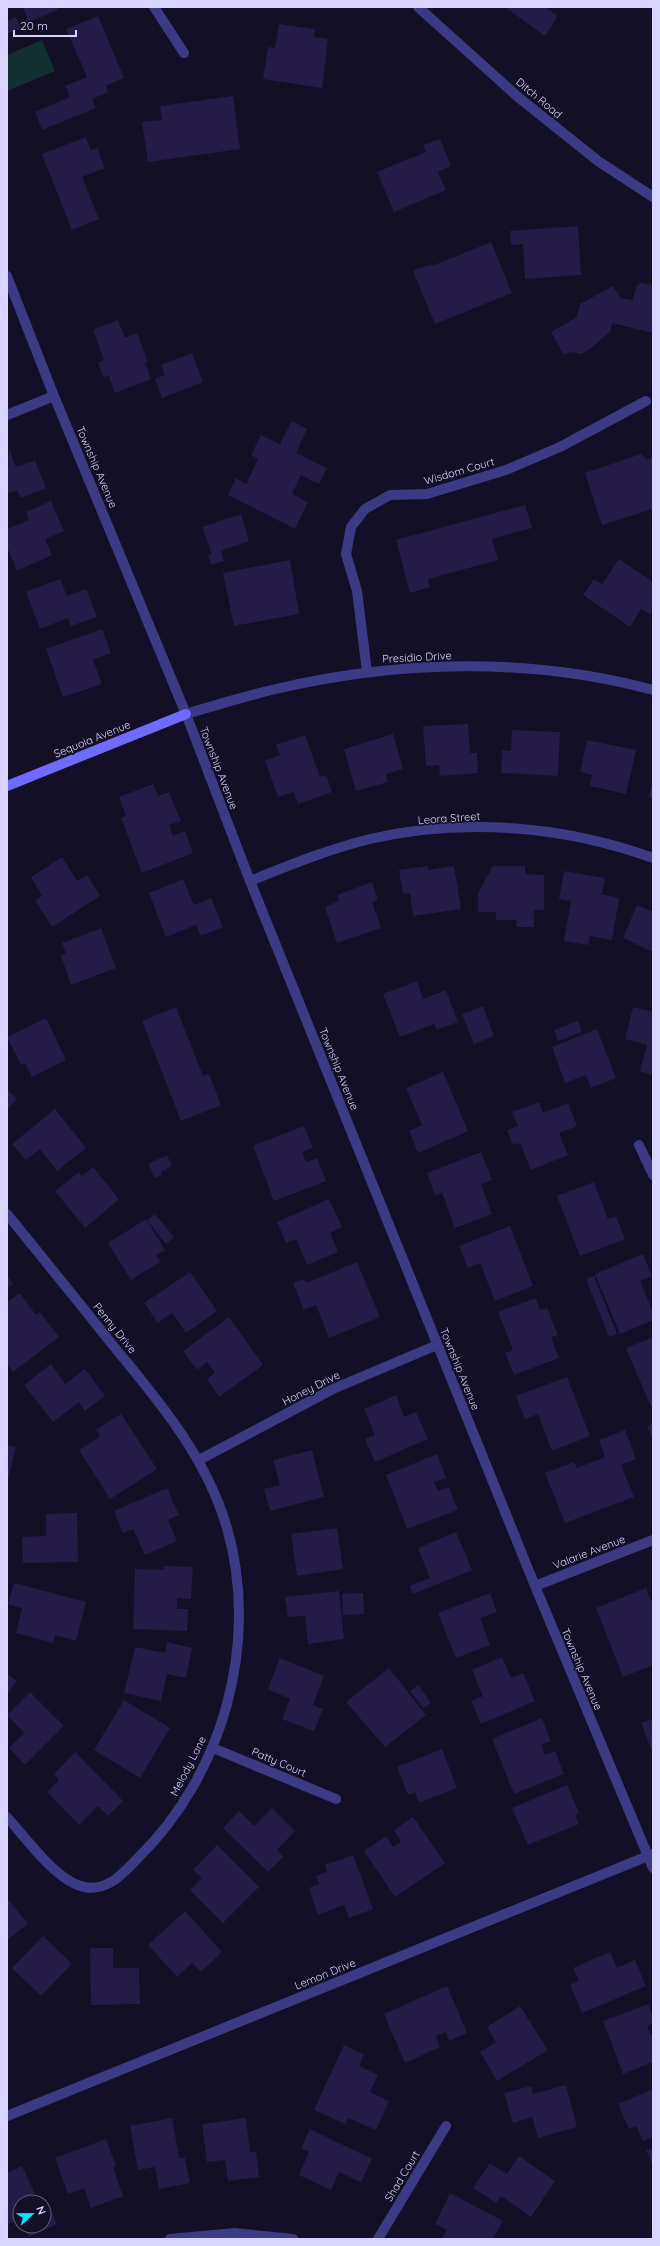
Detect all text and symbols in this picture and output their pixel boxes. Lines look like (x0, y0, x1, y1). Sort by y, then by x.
scale bar (14, 12, 76, 38)
text: 20 m (20, 18, 48, 33)
street label: Ditch Road (513, 75, 565, 121)
street label: Township Avenue (73, 424, 121, 510)
street label: Wisdom Court (422, 454, 496, 488)
street label: Presidio Drive (382, 648, 452, 666)
street label: Sequoia Avenue (52, 717, 132, 761)
street label: Township Avenue (197, 725, 241, 811)
street label: Leora Street (417, 809, 481, 827)
street label: Township Avenue (316, 1026, 362, 1112)
street label: Penny Drive (90, 1300, 140, 1356)
street label: Township Avenue (437, 1326, 483, 1412)
street label: Honey Drive (280, 1368, 342, 1408)
street label: Valarie Avenue (551, 1532, 627, 1572)
street label: Township Avenue (558, 1626, 606, 1712)
street label: Melody Lane (167, 1734, 209, 1798)
street label: Patty Court (250, 1744, 309, 1780)
street label: Lemon Drive (292, 1955, 358, 1993)
street label: Shad Court (381, 2148, 423, 2204)
north arrow (12, 2194, 52, 2234)
text: N (33, 2204, 49, 2217)

